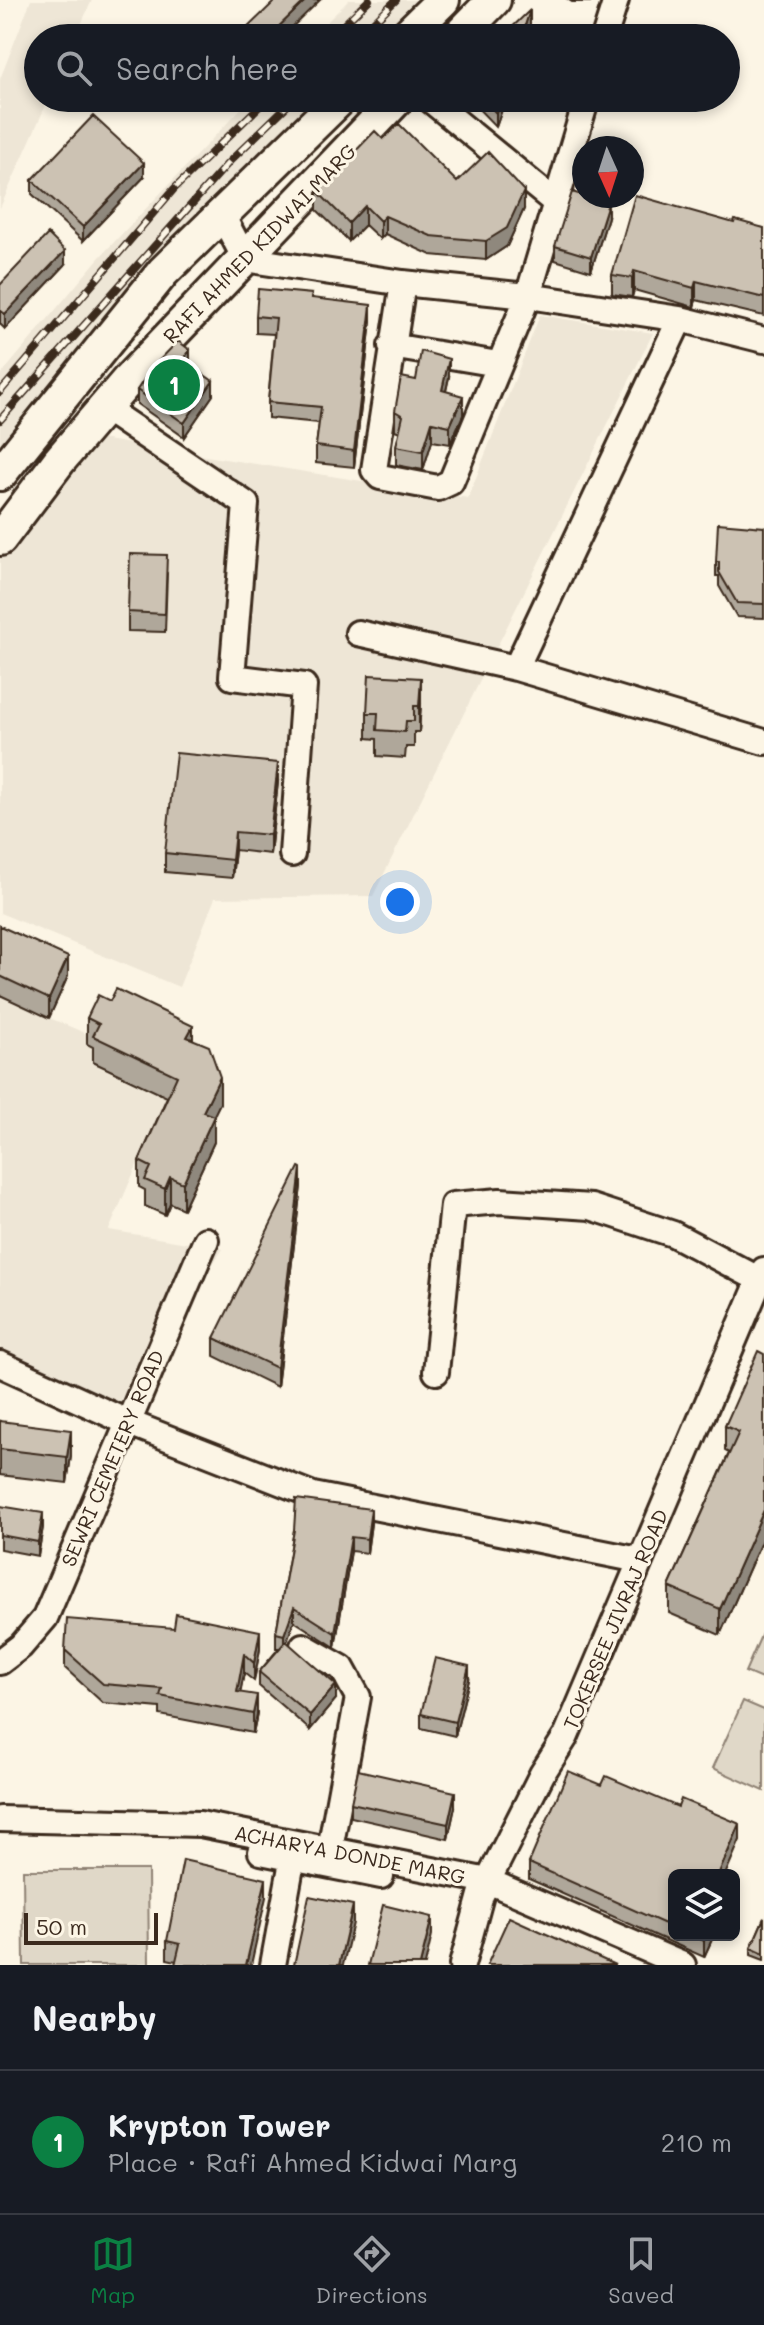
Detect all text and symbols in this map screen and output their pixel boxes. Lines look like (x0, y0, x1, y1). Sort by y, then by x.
search box (24, 24, 740, 112)
icon: search (52, 46, 96, 90)
text: Search here (116, 48, 299, 88)
north arrow (572, 136, 644, 208)
street label: RAFI AHMED KIDWAI MARG (157, 138, 361, 348)
pin: 1 (148, 355, 200, 415)
your location (380, 882, 420, 922)
street label: SEWRI CEMETERY ROAD (55, 1346, 169, 1570)
street label: TOKERSEE JIVRAJ ROAD (557, 1505, 673, 1733)
street label: ACHARYA DONDE MARG (232, 1819, 468, 1889)
map controls (668, 1869, 740, 1941)
button: layers (668, 1869, 740, 1941)
scale bar (24, 1909, 158, 1945)
text: 50 m (36, 1912, 87, 1941)
text: Nearby (32, 1995, 157, 2040)
text: Krypton Tower (108, 2105, 331, 2145)
text: 1 (52, 2125, 64, 2159)
text: 210 m (661, 2125, 732, 2159)
text: Place · Rafi Ahmed Kidwai Marg (108, 2145, 517, 2179)
tab: Map (90, 2232, 135, 2309)
tab: Directions (316, 2232, 428, 2309)
tab: Saved (608, 2232, 674, 2309)

